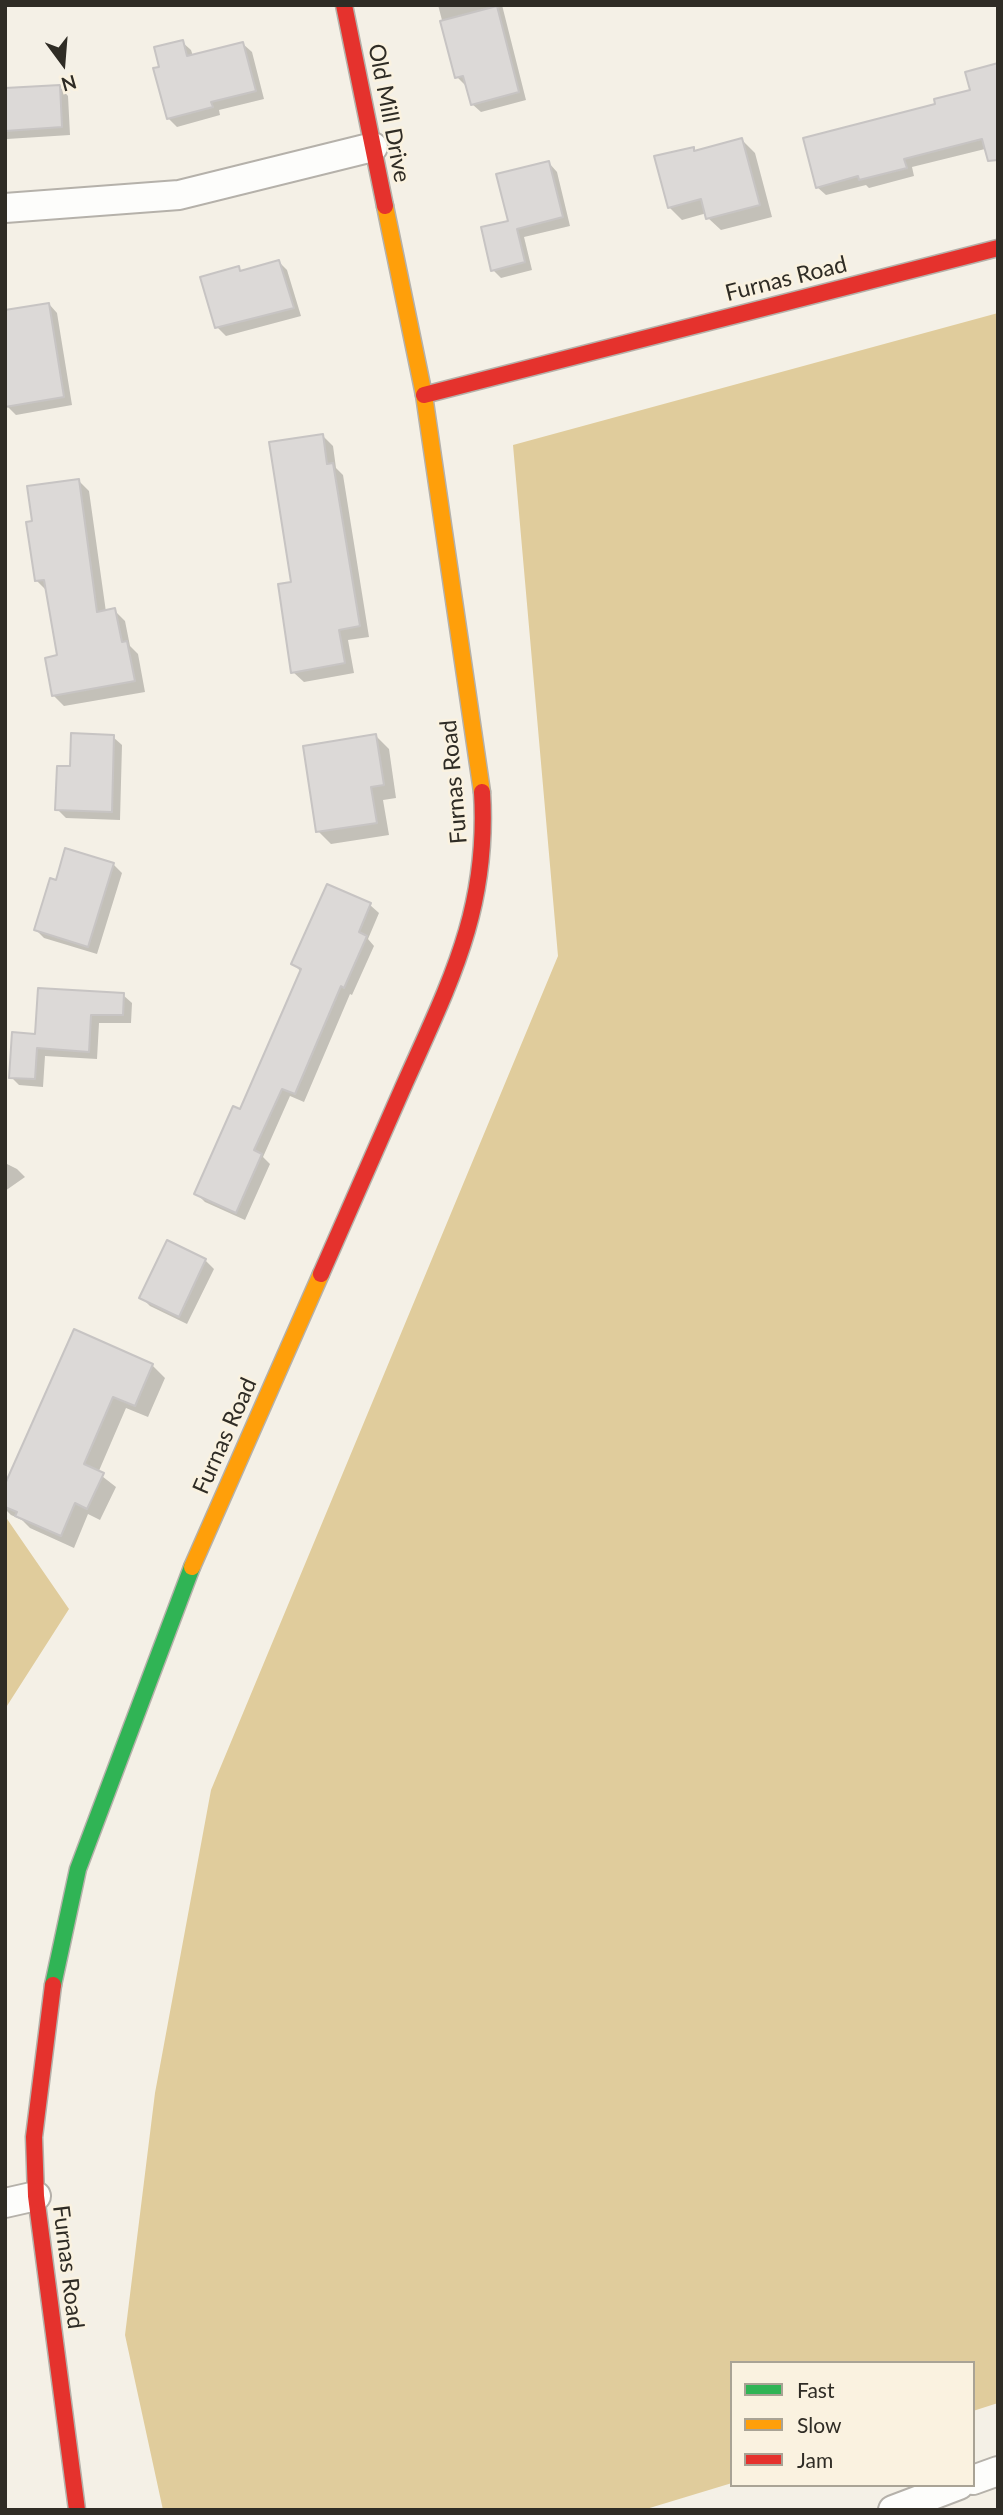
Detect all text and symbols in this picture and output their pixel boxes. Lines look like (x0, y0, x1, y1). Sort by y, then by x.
north arrow (28, 28, 98, 98)
street label: Old Mill Drive (362, 41, 416, 185)
text: N (59, 71, 79, 97)
street label: Furnas Road (722, 251, 850, 307)
street label: Furnas Road (435, 719, 473, 845)
street label: Furnas Road (187, 1374, 263, 1498)
street label: Furnas Road (47, 2204, 89, 2330)
legend (730, 2361, 975, 2487)
text: Fast (797, 2377, 834, 2402)
text: Slow (797, 2412, 841, 2437)
text: Jam (797, 2447, 833, 2472)

